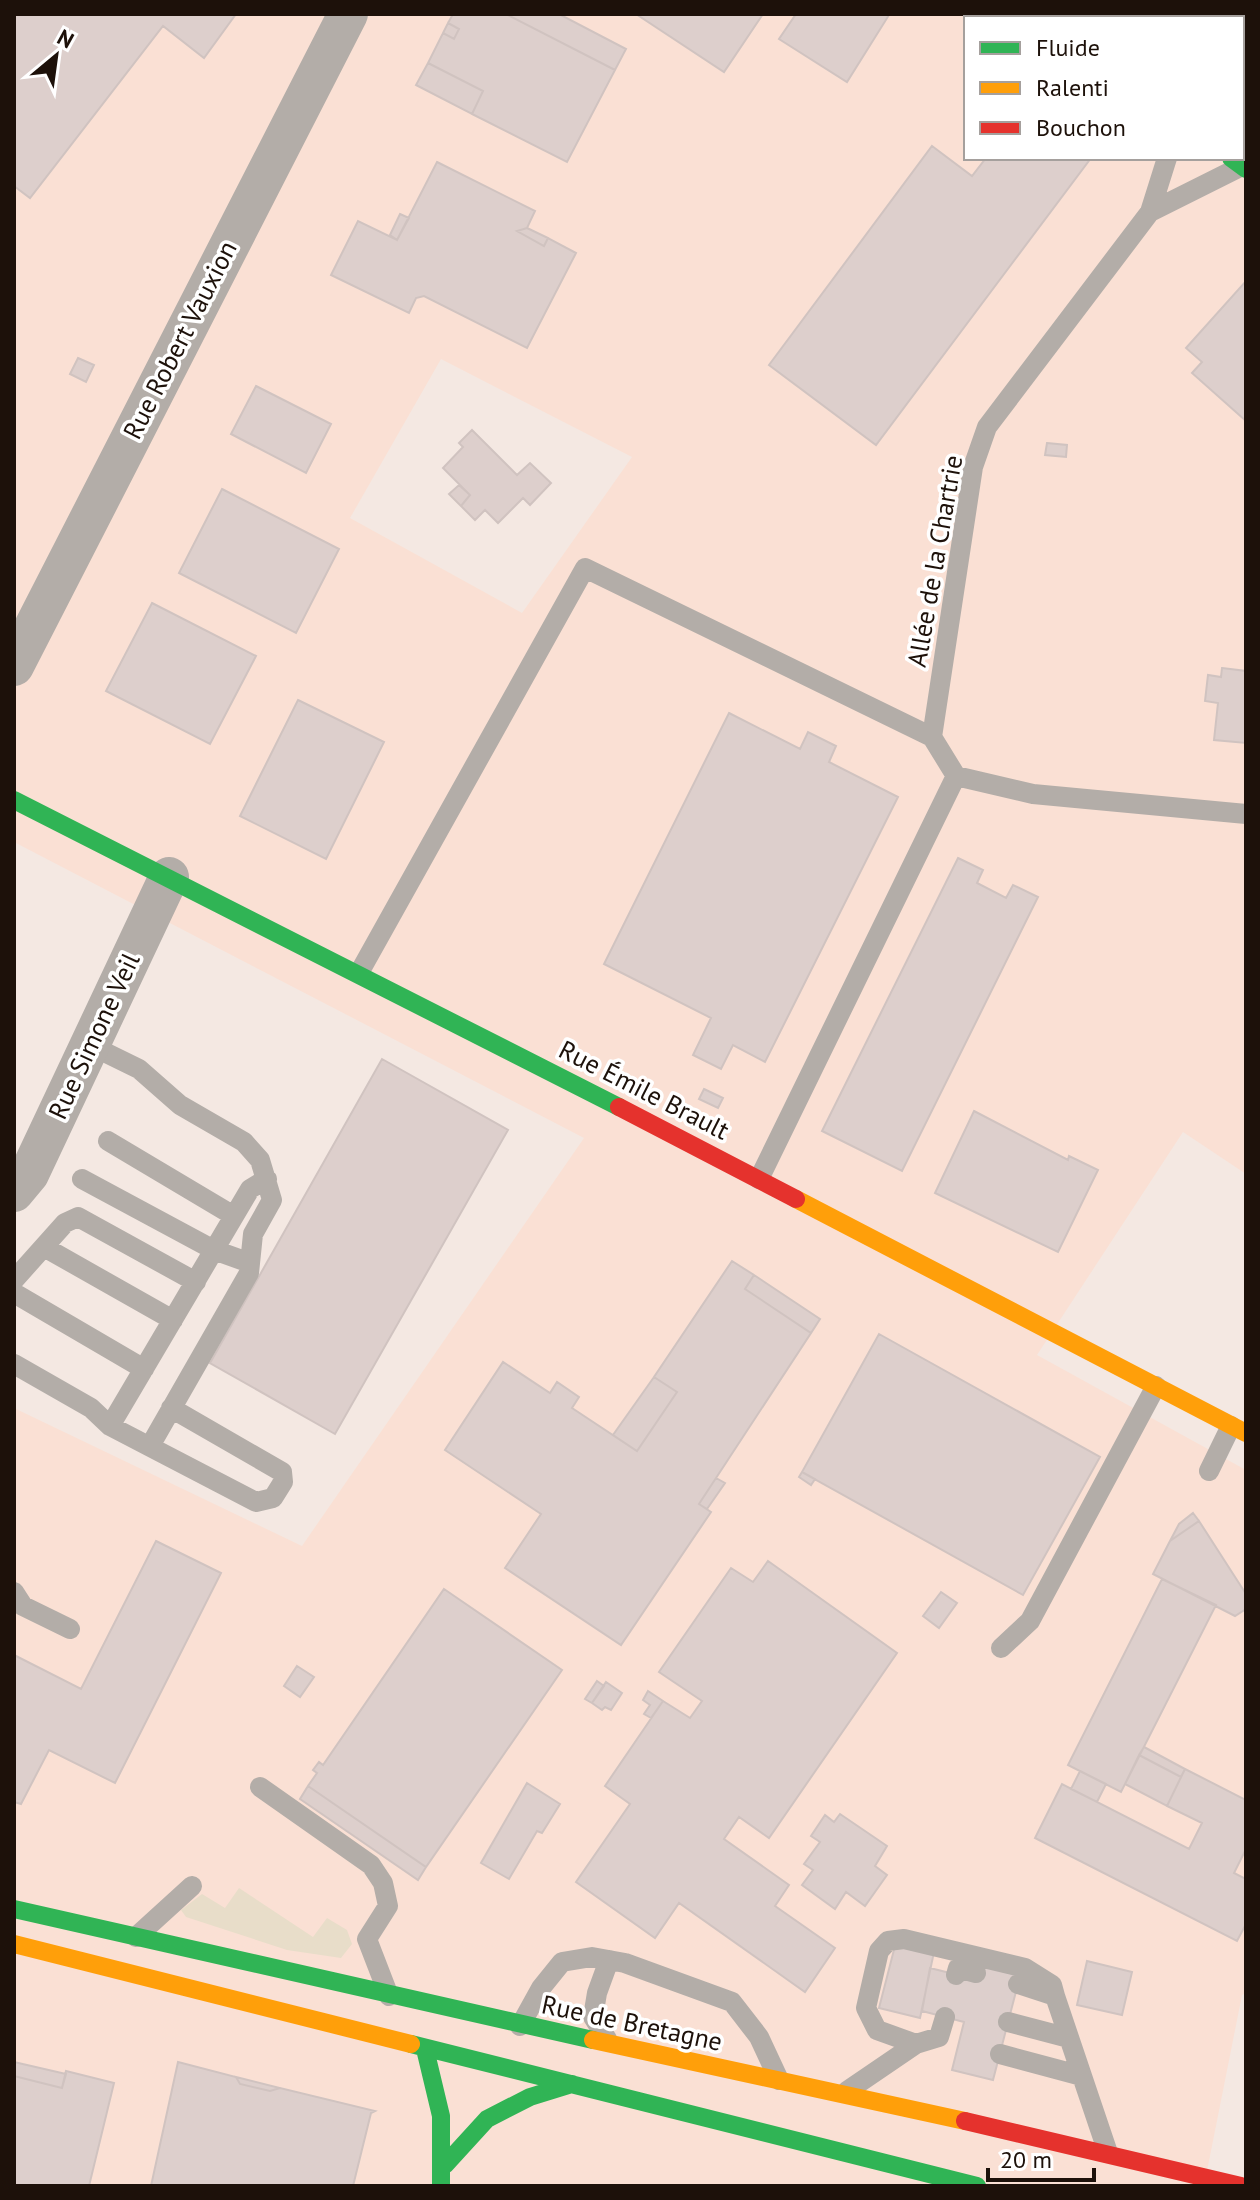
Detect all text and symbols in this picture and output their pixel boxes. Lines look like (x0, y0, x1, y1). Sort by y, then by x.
north arrow (16, 16, 96, 96)
legend (964, 16, 1244, 160)
text: N (53, 23, 79, 54)
text: Fluide (1036, 32, 1100, 63)
text: Ralenti (1036, 72, 1109, 103)
text: Bouchon (1036, 112, 1126, 143)
street label: Rue Robert Vauxion (115, 235, 244, 445)
street label: Allée de la Chartrie (900, 452, 969, 669)
street label: Rue Simone Veil (41, 947, 147, 1124)
street label: Rue Émile Brault (554, 1033, 735, 1147)
street label: Rue de Bretagne (539, 1987, 725, 2058)
scale bar (988, 2132, 1094, 2182)
text: 20 m (1000, 2144, 1052, 2175)

